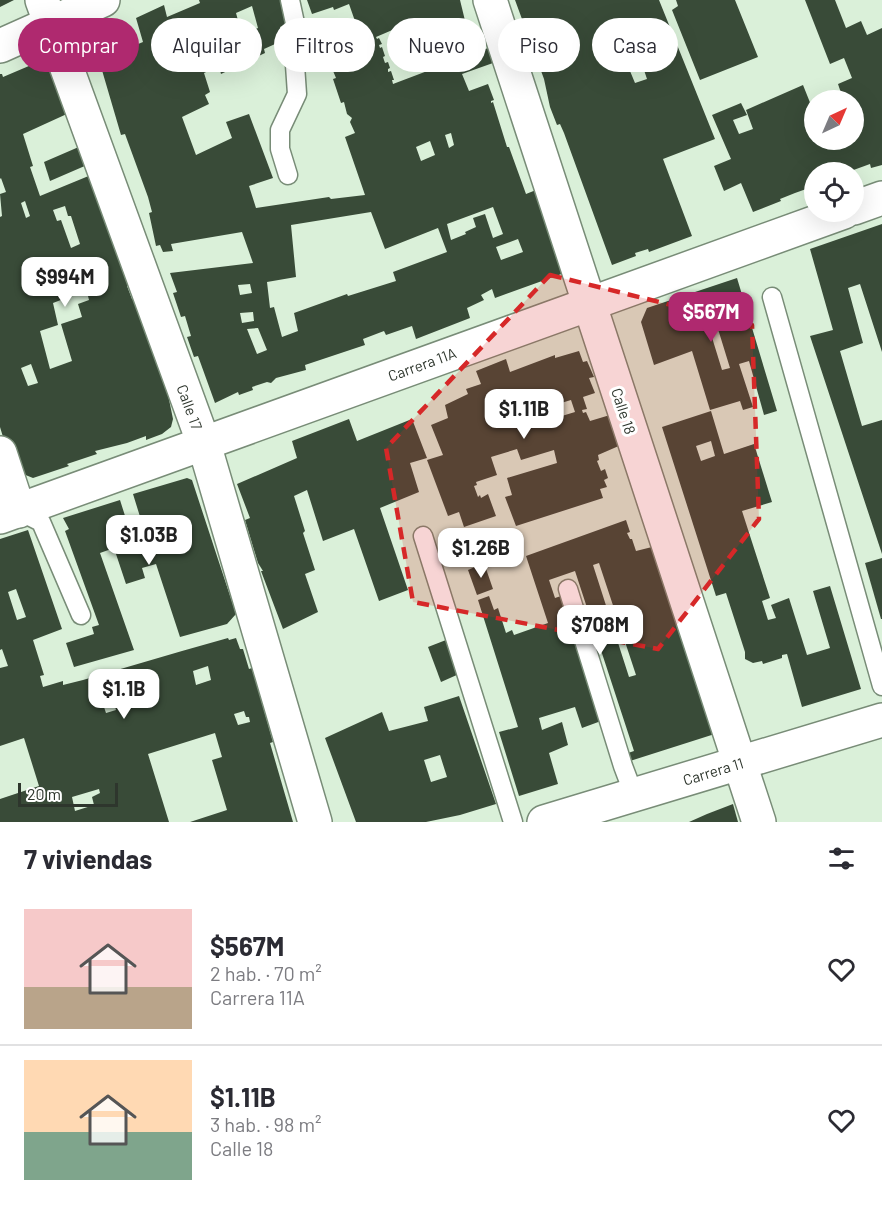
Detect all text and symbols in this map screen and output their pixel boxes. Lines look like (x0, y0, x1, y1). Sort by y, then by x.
chip: Comprar (18, 18, 139, 72)
chip: Alquilar (151, 18, 262, 72)
chip: Filtros (274, 18, 375, 72)
chip: Nuevo (387, 18, 486, 72)
chip: Piso (498, 18, 580, 72)
chip: Casa (592, 18, 678, 72)
north arrow (804, 90, 864, 150)
map controls (804, 90, 864, 222)
button: locate (804, 162, 864, 222)
pin: $994M (23, 257, 107, 308)
text: $994M (35, 264, 95, 288)
pin: $567M (669, 292, 753, 343)
text: $567M (682, 299, 740, 323)
street label: Carrera 11A (385, 343, 459, 385)
street label: Calle 17 (174, 382, 206, 432)
street label: Calle 18 (608, 386, 640, 436)
pin: $1.11B (475, 389, 573, 440)
text: $1.11B (499, 396, 549, 420)
pin: $1.03B (100, 515, 198, 566)
text: $1.03B (120, 522, 178, 546)
pin: $1.26B (432, 528, 530, 579)
text: $1.26B (452, 535, 510, 559)
pin: $708M (558, 605, 642, 656)
text: $708M (571, 612, 629, 636)
pin: $1.1B (82, 669, 166, 720)
text: $1.1B (102, 676, 146, 700)
street label: Carrera 11 (681, 753, 745, 789)
scale bar (18, 780, 118, 808)
text: 20 m (27, 784, 61, 803)
icon: filters (825, 842, 858, 875)
text: 7 viviendas (24, 843, 152, 874)
text: $567M (210, 930, 284, 961)
icon: home (72, 933, 144, 1005)
icon: heart (825, 953, 858, 986)
text: 2 hab. · 70 m² (210, 961, 322, 985)
text: Carrera 11A (210, 985, 305, 1009)
text: $1.11B (210, 1081, 276, 1112)
icon: home (72, 1084, 144, 1156)
icon: heart (825, 1104, 858, 1137)
text: 3 hab. · 98 m² (210, 1112, 321, 1136)
text: Calle 18 (210, 1136, 274, 1160)

